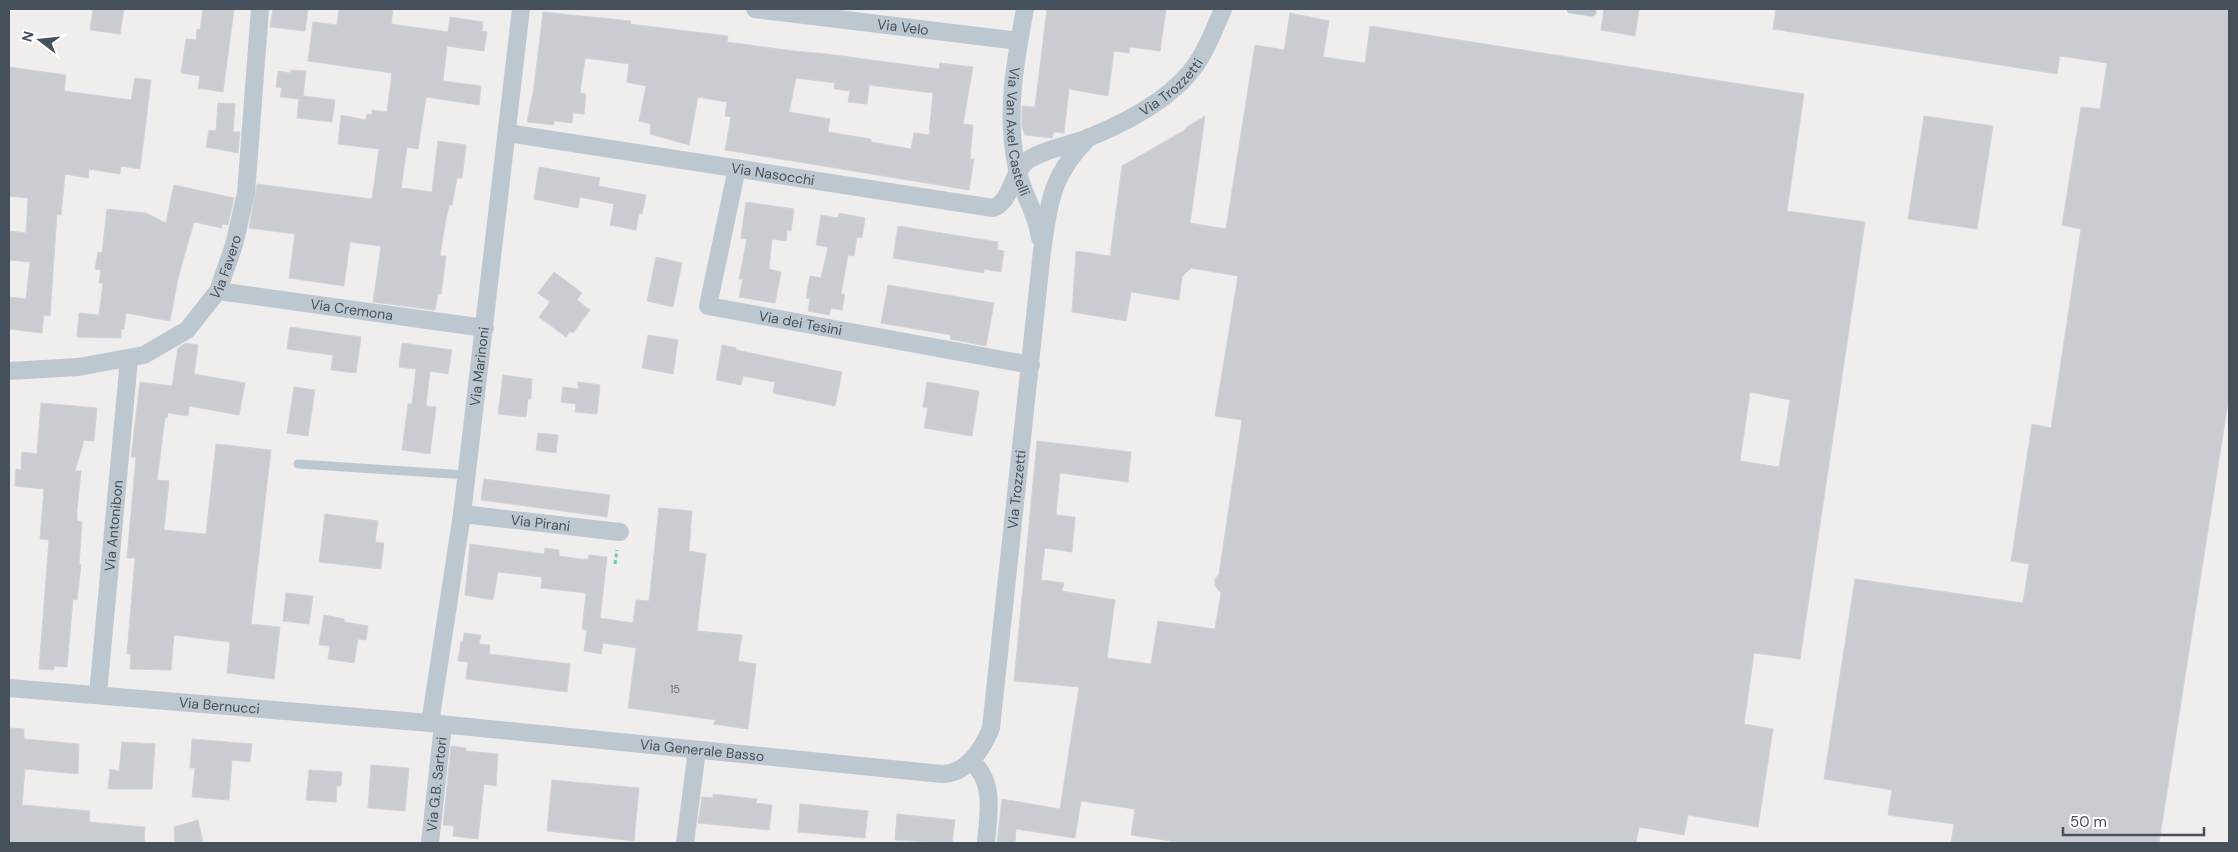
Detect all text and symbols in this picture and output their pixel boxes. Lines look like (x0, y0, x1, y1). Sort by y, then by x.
north arrow (15, 15, 65, 65)
street label: Via Velo (876, 15, 930, 39)
text: N (17, 29, 38, 44)
street label: Via Trozzetti (1136, 55, 1207, 120)
street label: Via Van Axel Castelli (1002, 66, 1034, 199)
street label: Via Nasocchi (730, 159, 816, 189)
street label: Via Favero (206, 233, 245, 303)
street label: Via Cremona (309, 295, 394, 324)
street label: Via dei Tesini (757, 306, 844, 339)
street label: Via Marinoni (466, 326, 493, 407)
street label: Via Trozzetti (1003, 449, 1030, 530)
street label: Via Antonibon (100, 479, 127, 572)
street label: Via Pirani (510, 511, 571, 535)
house number: 15 (670, 682, 680, 696)
street label: Via Bernucci (178, 693, 260, 718)
street label: Via Generale Basso (639, 735, 765, 765)
street label: Via G.B. Sartori (422, 736, 451, 833)
scale bar (2063, 804, 2204, 836)
text: 50 m (2070, 812, 2107, 832)

